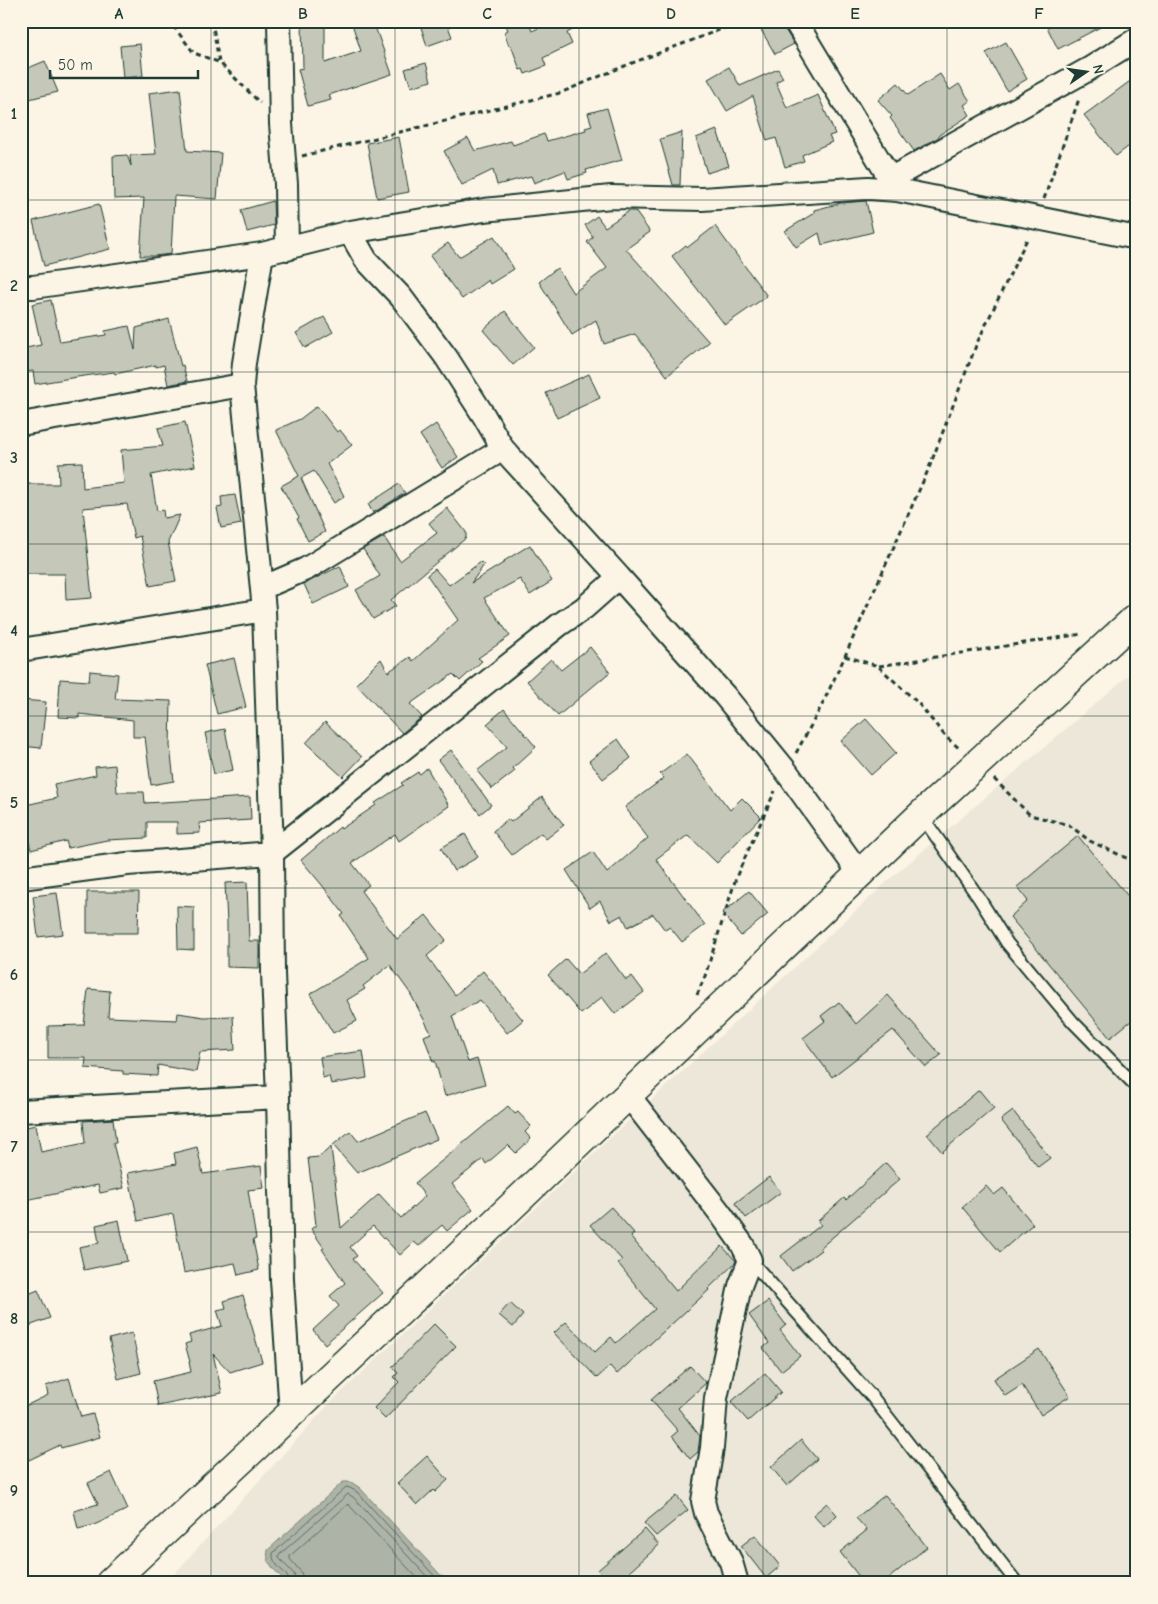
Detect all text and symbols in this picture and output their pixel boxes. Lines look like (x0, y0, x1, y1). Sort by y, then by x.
text: A (115, 5, 124, 23)
text: B (298, 5, 308, 23)
text: C (482, 5, 492, 23)
text: D (666, 5, 676, 23)
text: E (850, 5, 860, 23)
text: F (1034, 5, 1044, 23)
scale bar (50, 48, 198, 80)
north arrow (1060, 48, 1110, 98)
text: 50 m (58, 56, 93, 74)
text: N (1089, 63, 1107, 76)
text: 1 (11, 105, 17, 123)
text: 2 (10, 277, 18, 295)
text: 3 (10, 449, 18, 467)
text: 4 (10, 622, 18, 640)
text: 5 (10, 794, 18, 812)
text: 6 (10, 966, 18, 984)
text: 7 (10, 1138, 18, 1156)
text: 8 (10, 1310, 18, 1328)
text: 9 (10, 1482, 18, 1500)

